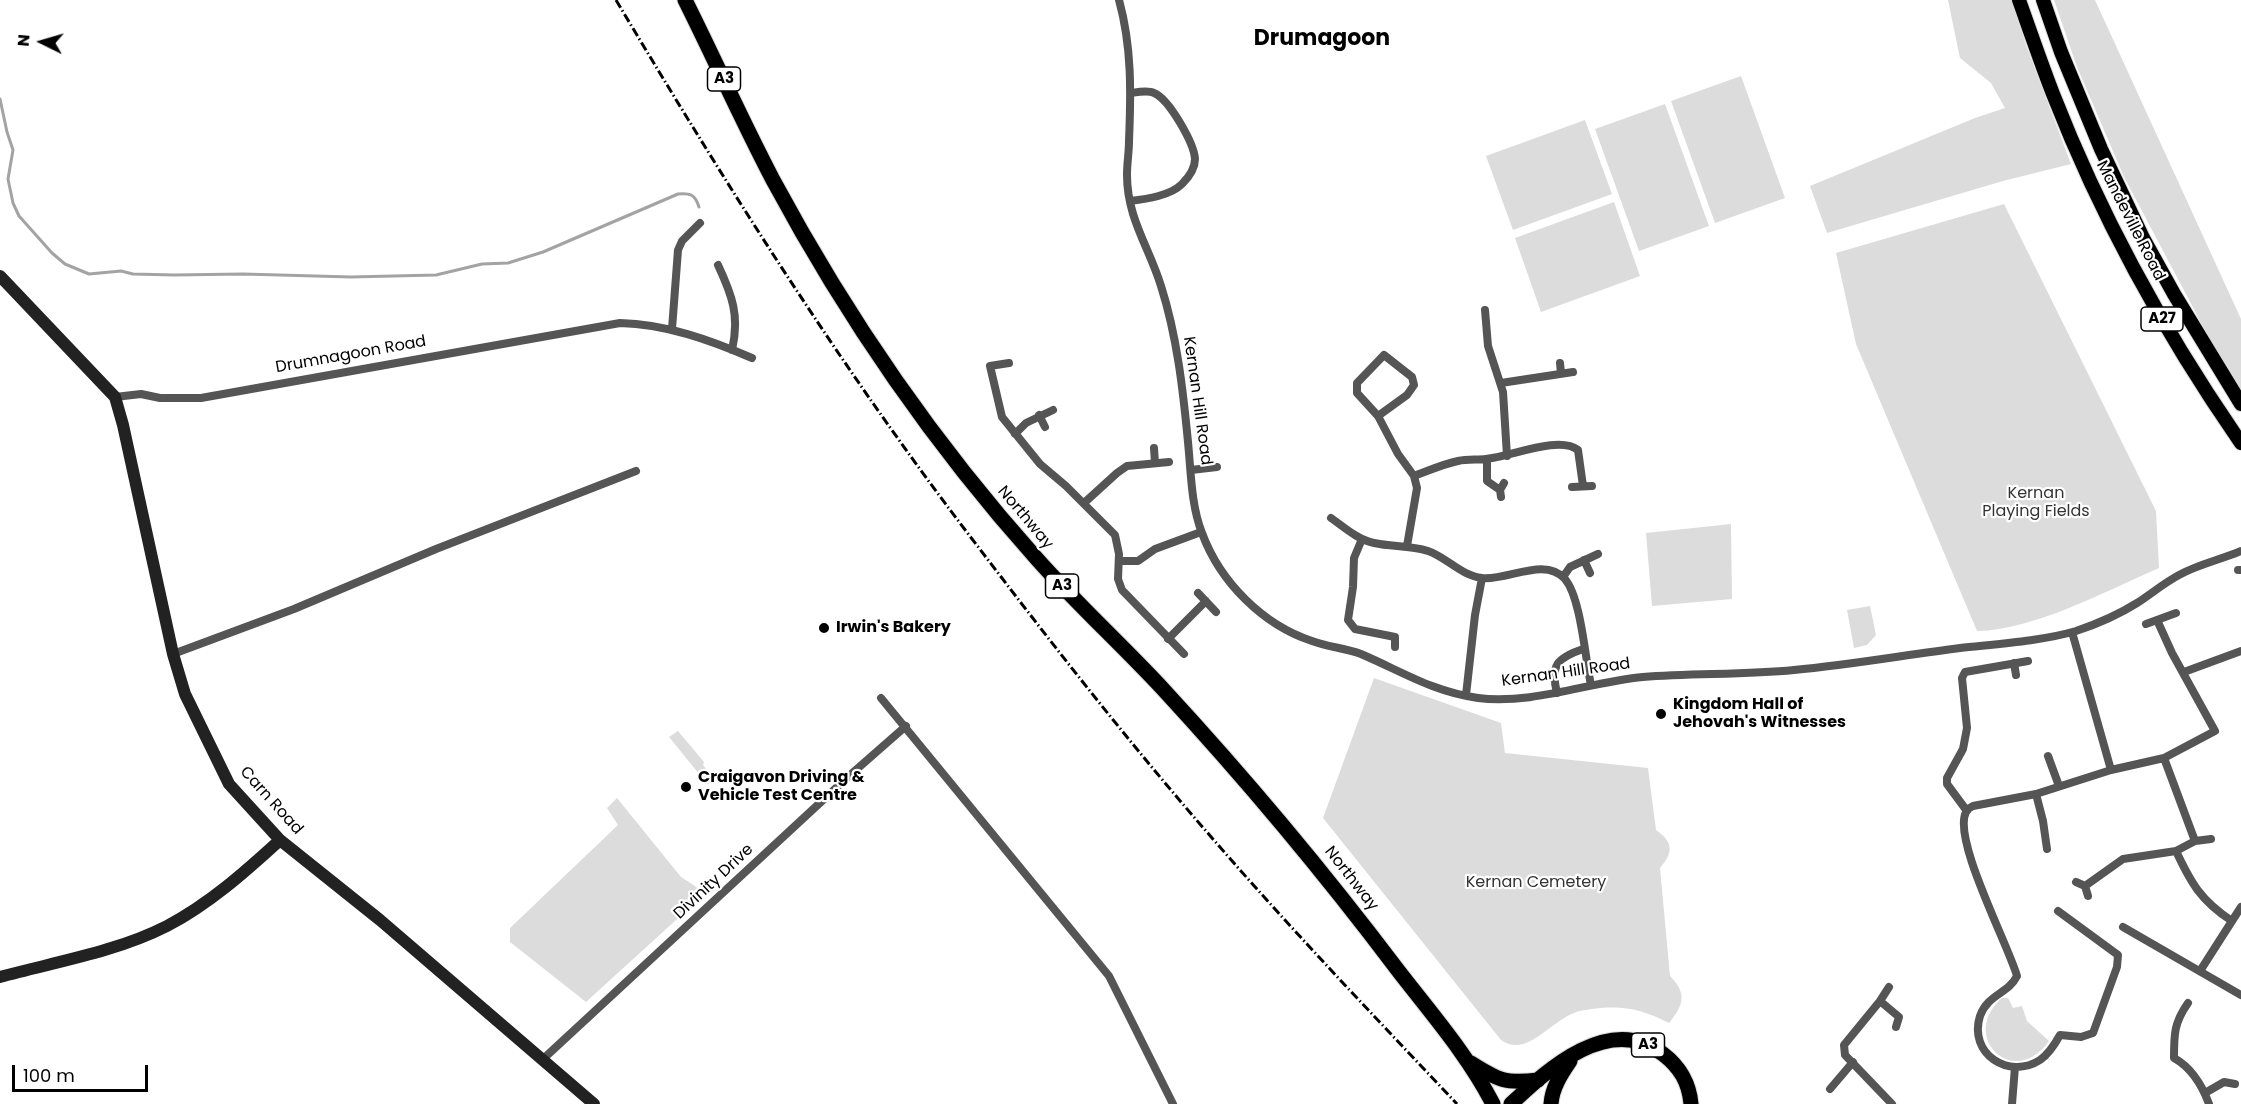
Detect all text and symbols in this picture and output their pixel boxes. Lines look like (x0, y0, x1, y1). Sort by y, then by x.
north arrow (12, 12, 72, 72)
district label: Drumagoon (1254, 26, 1390, 52)
text: N (12, 33, 36, 47)
road number: A3 (708, 67, 740, 91)
street label: Mandeville Road (2091, 158, 2169, 284)
road number: A27 (2141, 307, 2183, 331)
street label: Drumnagoon Road (274, 332, 428, 378)
street label: Kernan Hill Road (1178, 335, 1216, 467)
street label: Northway (993, 483, 1057, 553)
park label: Kernan Playing Fields (1982, 484, 2090, 522)
road number: A3 (1046, 574, 1078, 598)
place label: Irwin's Bakery (836, 618, 951, 638)
marker: Irwin's Bakery (817, 621, 831, 635)
street label: Kernan Hill Road (1500, 654, 1632, 692)
place label: Kingdom Hall of Jehovah's Witnesses (1673, 695, 1846, 733)
marker: Kingdom Hall of Jehovah's Witnesses (1654, 707, 1668, 721)
street label: Carn Road (235, 763, 307, 839)
place label: Craigavon Driving & Vehicle Test Centre (698, 768, 864, 806)
marker: Craigavon Driving & Vehicle Test Centre (679, 780, 693, 794)
street label: Divinity Drive (670, 840, 758, 924)
street label: Northway (1320, 843, 1382, 915)
park label: Kernan Cemetery (1466, 873, 1606, 893)
road number: A3 (1632, 1033, 1664, 1057)
scale bar (15, 1053, 152, 1091)
text: 100 m (23, 1063, 75, 1088)

